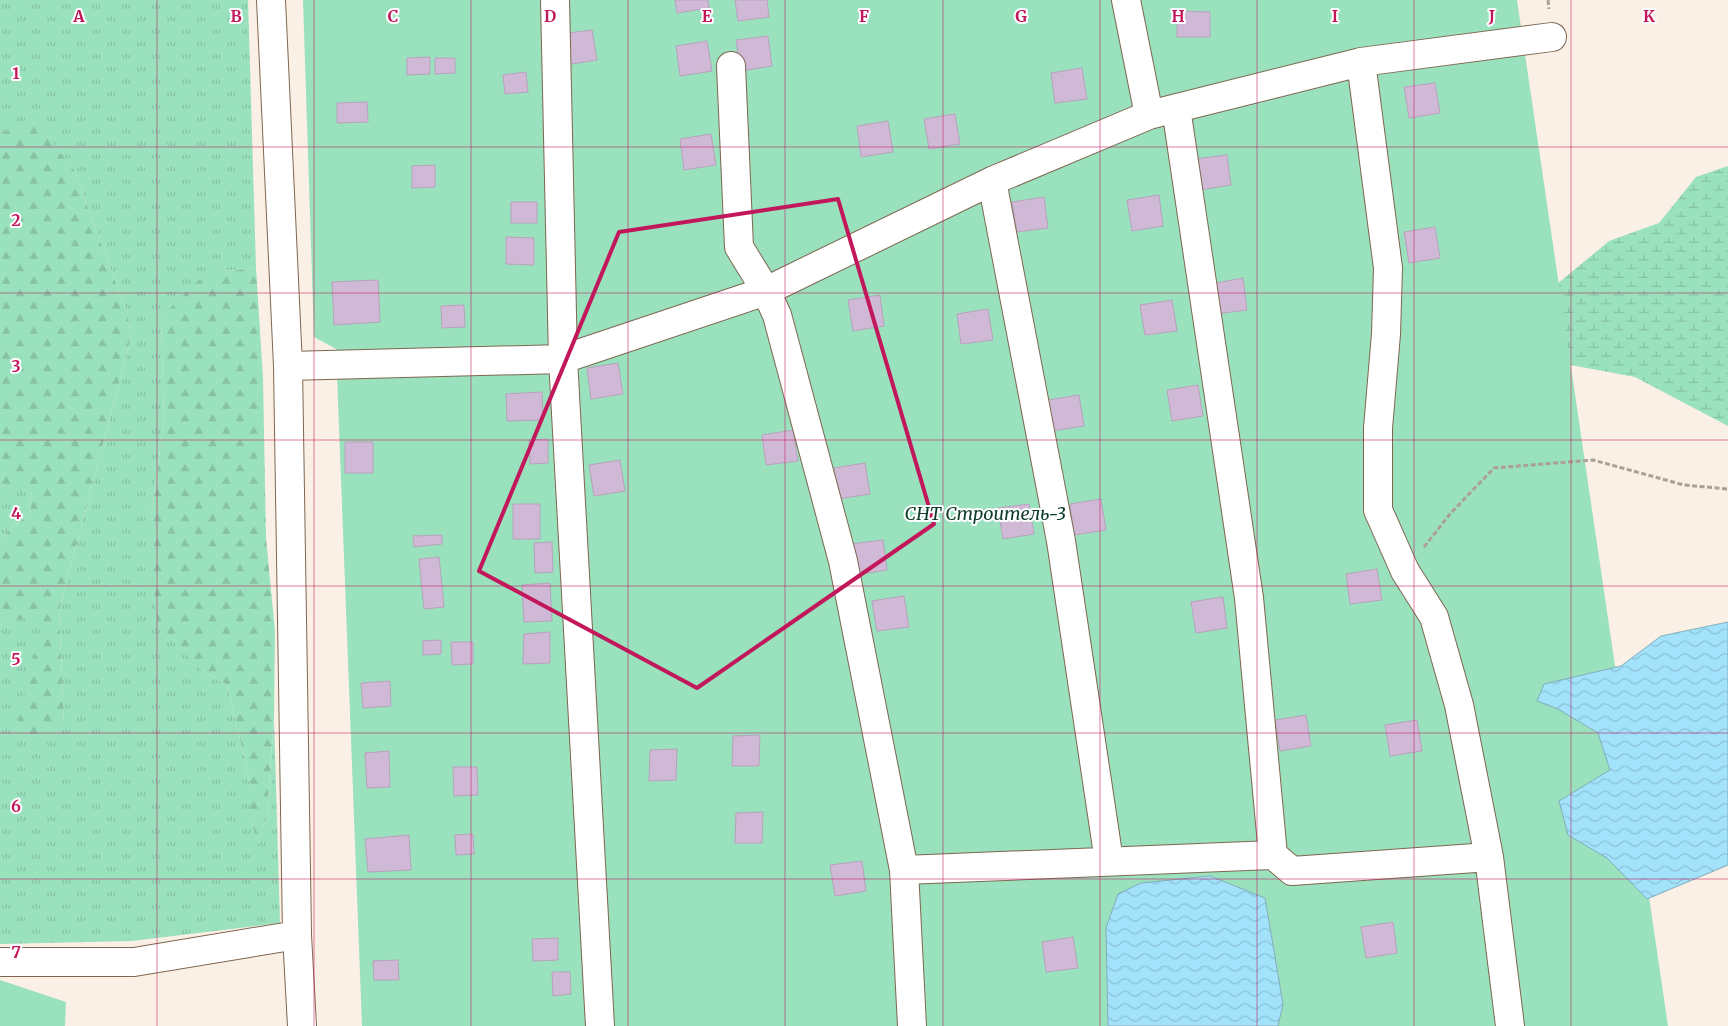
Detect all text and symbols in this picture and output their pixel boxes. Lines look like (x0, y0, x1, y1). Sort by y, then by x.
text: A (72, 6, 85, 26)
text: B (230, 6, 242, 26)
text: C (388, 6, 398, 26)
text: D (544, 6, 556, 26)
text: E (702, 6, 713, 26)
text: F (859, 6, 869, 26)
text: G (1015, 6, 1027, 26)
text: H (1171, 6, 1185, 26)
text: I (1332, 6, 1338, 26)
text: J (1488, 6, 1495, 26)
text: K (1643, 6, 1655, 26)
text: 1 (12, 63, 20, 83)
text: 2 (11, 210, 21, 230)
text: 3 (11, 356, 21, 376)
park label: СНТ Строитель-3 (904, 502, 1066, 525)
text: 4 (11, 503, 21, 523)
text: 5 (11, 649, 21, 669)
text: 6 (11, 796, 21, 816)
text: 7 (11, 942, 21, 962)

